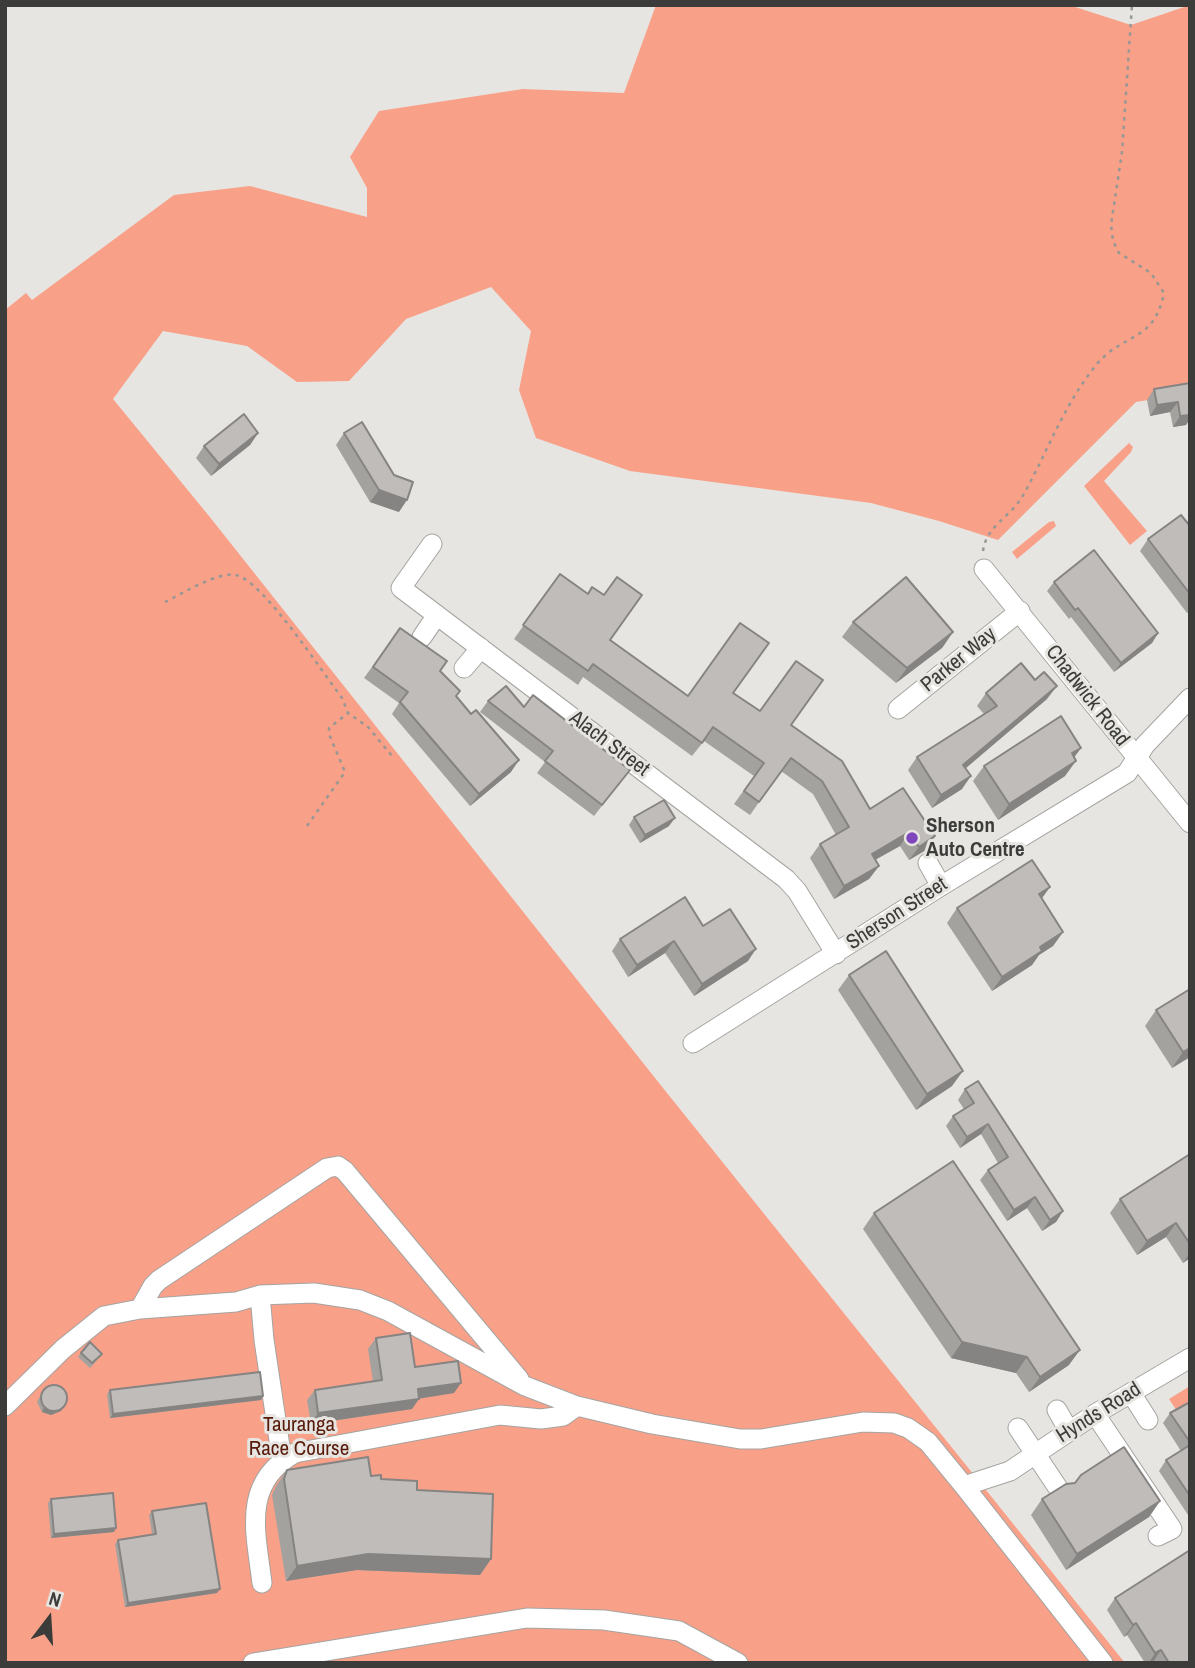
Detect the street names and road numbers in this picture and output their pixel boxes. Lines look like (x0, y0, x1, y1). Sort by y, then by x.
street label: Parker Way (916, 622, 1002, 698)
street label: Chadwick Road (1040, 640, 1134, 752)
street label: Alach Street (564, 706, 654, 782)
street label: Sherson Street (842, 872, 952, 956)
street label: Hynds Road (1052, 1377, 1146, 1449)

